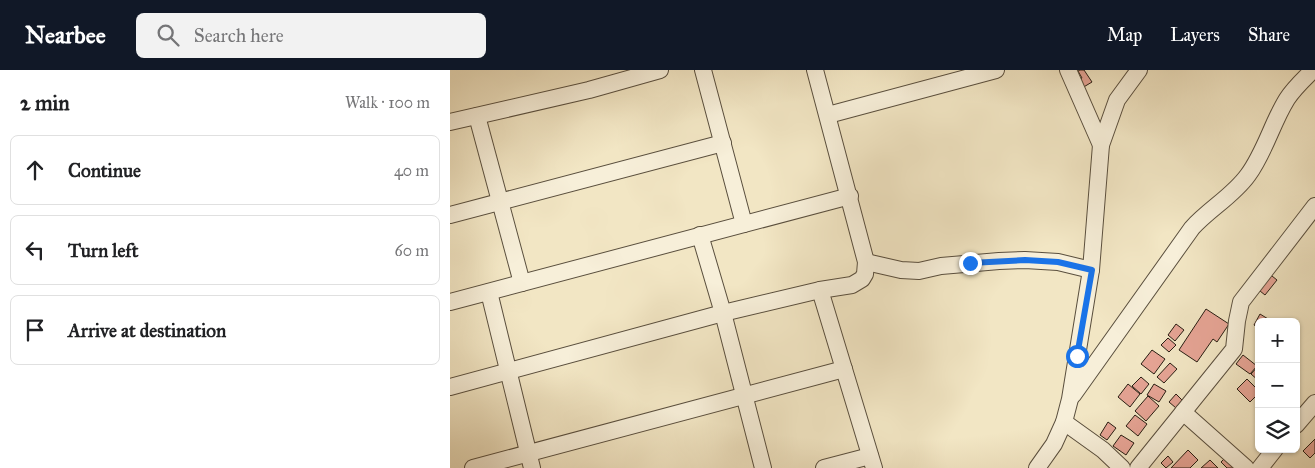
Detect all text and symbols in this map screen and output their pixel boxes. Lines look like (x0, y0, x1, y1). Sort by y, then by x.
search box (136, 13, 486, 58)
text: Nearbee (25, 20, 106, 50)
icon: search (154, 21, 182, 49)
text: Search here (194, 24, 284, 47)
text: Map (1107, 24, 1142, 46)
text: Layers (1170, 24, 1220, 46)
text: Share (1248, 24, 1290, 46)
text: 2 min (20, 90, 70, 116)
text: Walk · 100 m (345, 93, 430, 112)
icon: ahead (21, 156, 49, 184)
text: Continue (68, 159, 141, 182)
text: 40 m (394, 161, 429, 180)
icon: left (21, 236, 49, 264)
text: Turn left (68, 239, 138, 262)
text: 60 m (395, 241, 429, 260)
route end (959, 252, 982, 275)
icon: arrive (21, 316, 49, 344)
map controls (1255, 318, 1300, 453)
button: + (1255, 318, 1300, 363)
text: Arrive at destination (68, 319, 226, 342)
route start (1066, 345, 1089, 368)
button: − (1255, 363, 1300, 408)
button: layers (1255, 408, 1300, 453)

